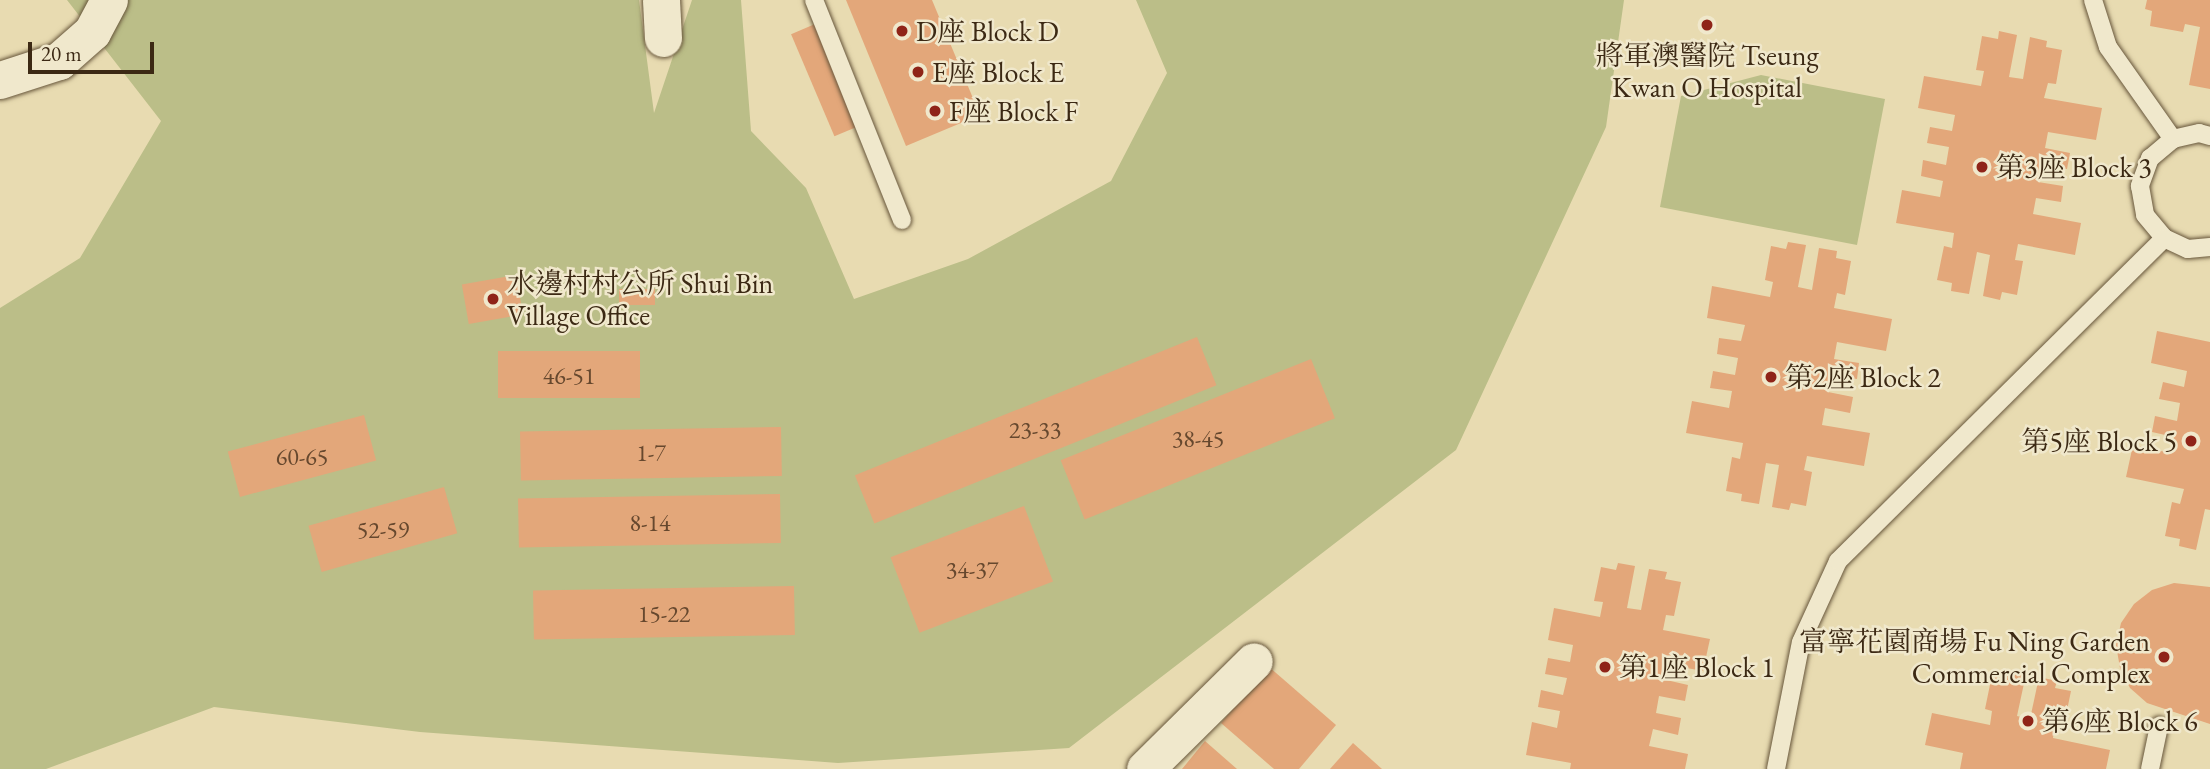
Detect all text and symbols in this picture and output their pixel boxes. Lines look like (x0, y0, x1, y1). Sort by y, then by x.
place label: D座 Block D (916, 14, 1059, 48)
marker: 將軍澳醫院 Tseung Kwan O Hospital (1697, 15, 1717, 35)
marker: D座 Block D (894, 23, 910, 39)
scale bar (32, 28, 158, 72)
place label: 將軍澳醫院 Tseung Kwan O Hospital (1595, 38, 1819, 104)
text: 20 m (41, 40, 82, 67)
place label: E座 Block E (932, 55, 1064, 89)
marker: E座 Block E (910, 64, 926, 80)
place label: F座 Block F (949, 94, 1078, 128)
marker: F座 Block F (927, 103, 943, 119)
place label: 第3座 Block 3 (1996, 150, 2152, 184)
marker: 第3座 Block 3 (1974, 159, 1990, 175)
place label: 水邊村村公所 Shui Bin Village Office (507, 266, 773, 332)
marker: 水邊村村公所 Shui Bin Village Office (485, 291, 501, 307)
place label: 第2座 Block 2 (1785, 360, 1941, 394)
house number: 46-51 (543, 362, 595, 390)
marker: 第2座 Block 2 (1763, 369, 1779, 385)
house number: 23-33 (1009, 416, 1061, 444)
place label: 第5座 Block 5 (2021, 424, 2177, 458)
house number: 38-45 (1172, 425, 1224, 453)
marker: 第5座 Block 5 (2183, 433, 2199, 449)
house number: 1-7 (636, 439, 666, 467)
house number: 60-65 (276, 443, 328, 471)
house number: 8-14 (629, 509, 671, 537)
house number: 52-59 (357, 516, 409, 544)
house number: 34-37 (946, 556, 998, 584)
house number: 15-22 (638, 600, 690, 628)
place label: 富寧花園商場 Fu Ning Garden Commercial Complex (1799, 624, 2150, 690)
marker: 富寧花園商場 Fu Ning Garden Commercial Complex (2156, 649, 2172, 665)
place label: 第1座 Block 1 (1619, 650, 1775, 684)
marker: 第1座 Block 1 (1597, 659, 1613, 675)
place label: 第6座 Block 6 (2042, 704, 2198, 738)
marker: 第6座 Block 6 (2020, 713, 2036, 729)

